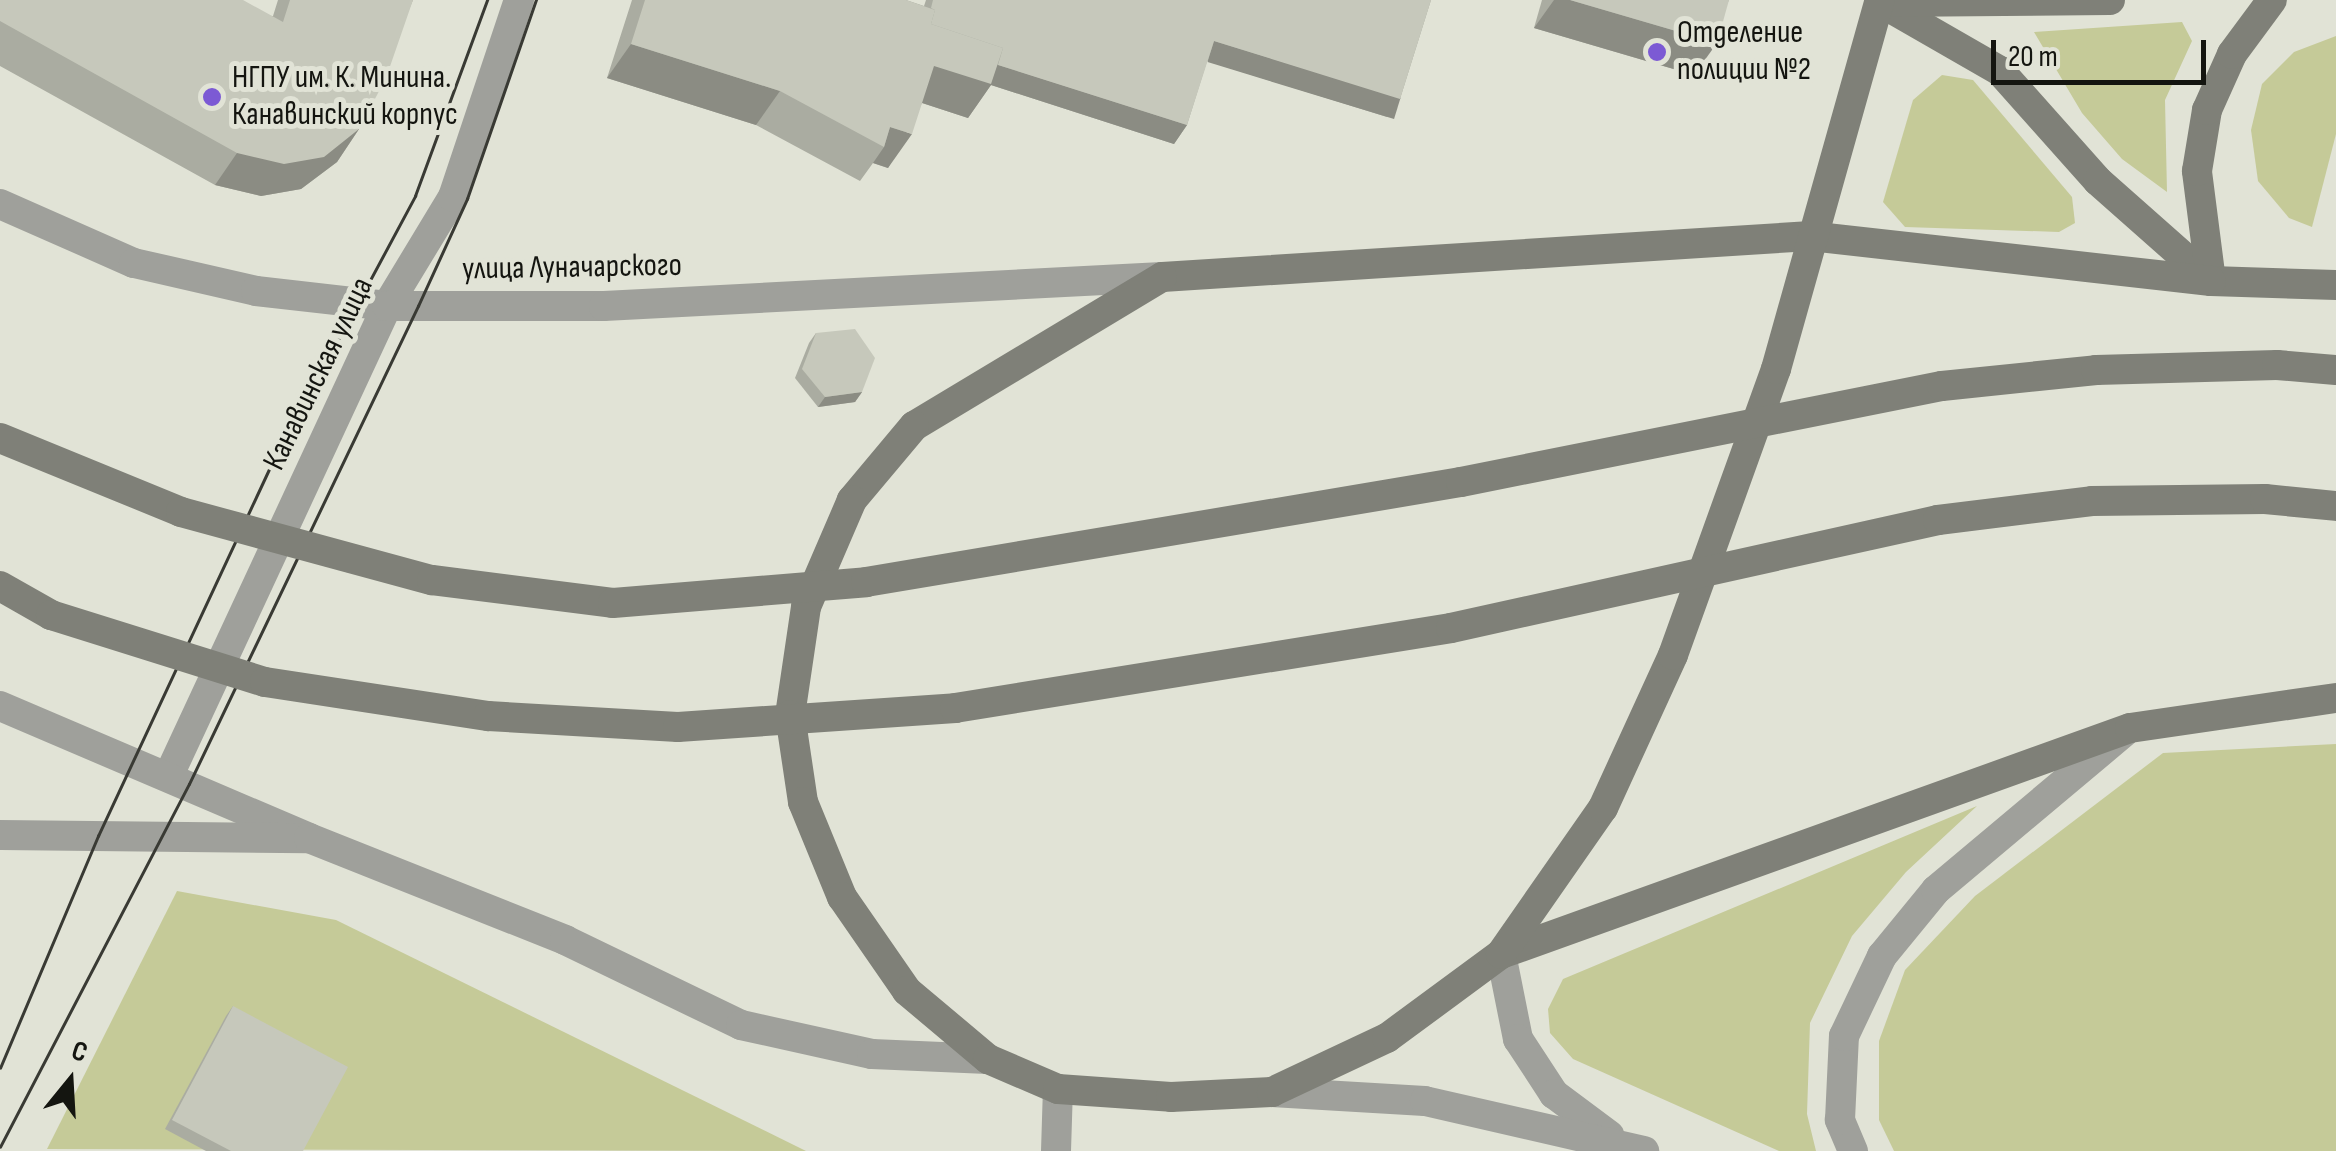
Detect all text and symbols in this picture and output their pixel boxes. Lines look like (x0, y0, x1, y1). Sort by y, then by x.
place label: Отделение полиции №2 (1677, 15, 1811, 90)
scale bar (1996, 20, 2211, 82)
text: 20 m (2008, 39, 2058, 75)
marker: Отделение полиции №2 (1646, 41, 1668, 63)
place label: НГПУ им. К. Минина. Канавинский корпус (232, 60, 458, 135)
marker: НГПУ им. К. Минина. Канавинский корпус (201, 86, 223, 108)
street label: улица Луначарского (462, 247, 682, 289)
street label: Канавинская улица (256, 271, 382, 477)
north arrow (20, 1031, 120, 1131)
text: С (67, 1034, 91, 1070)

